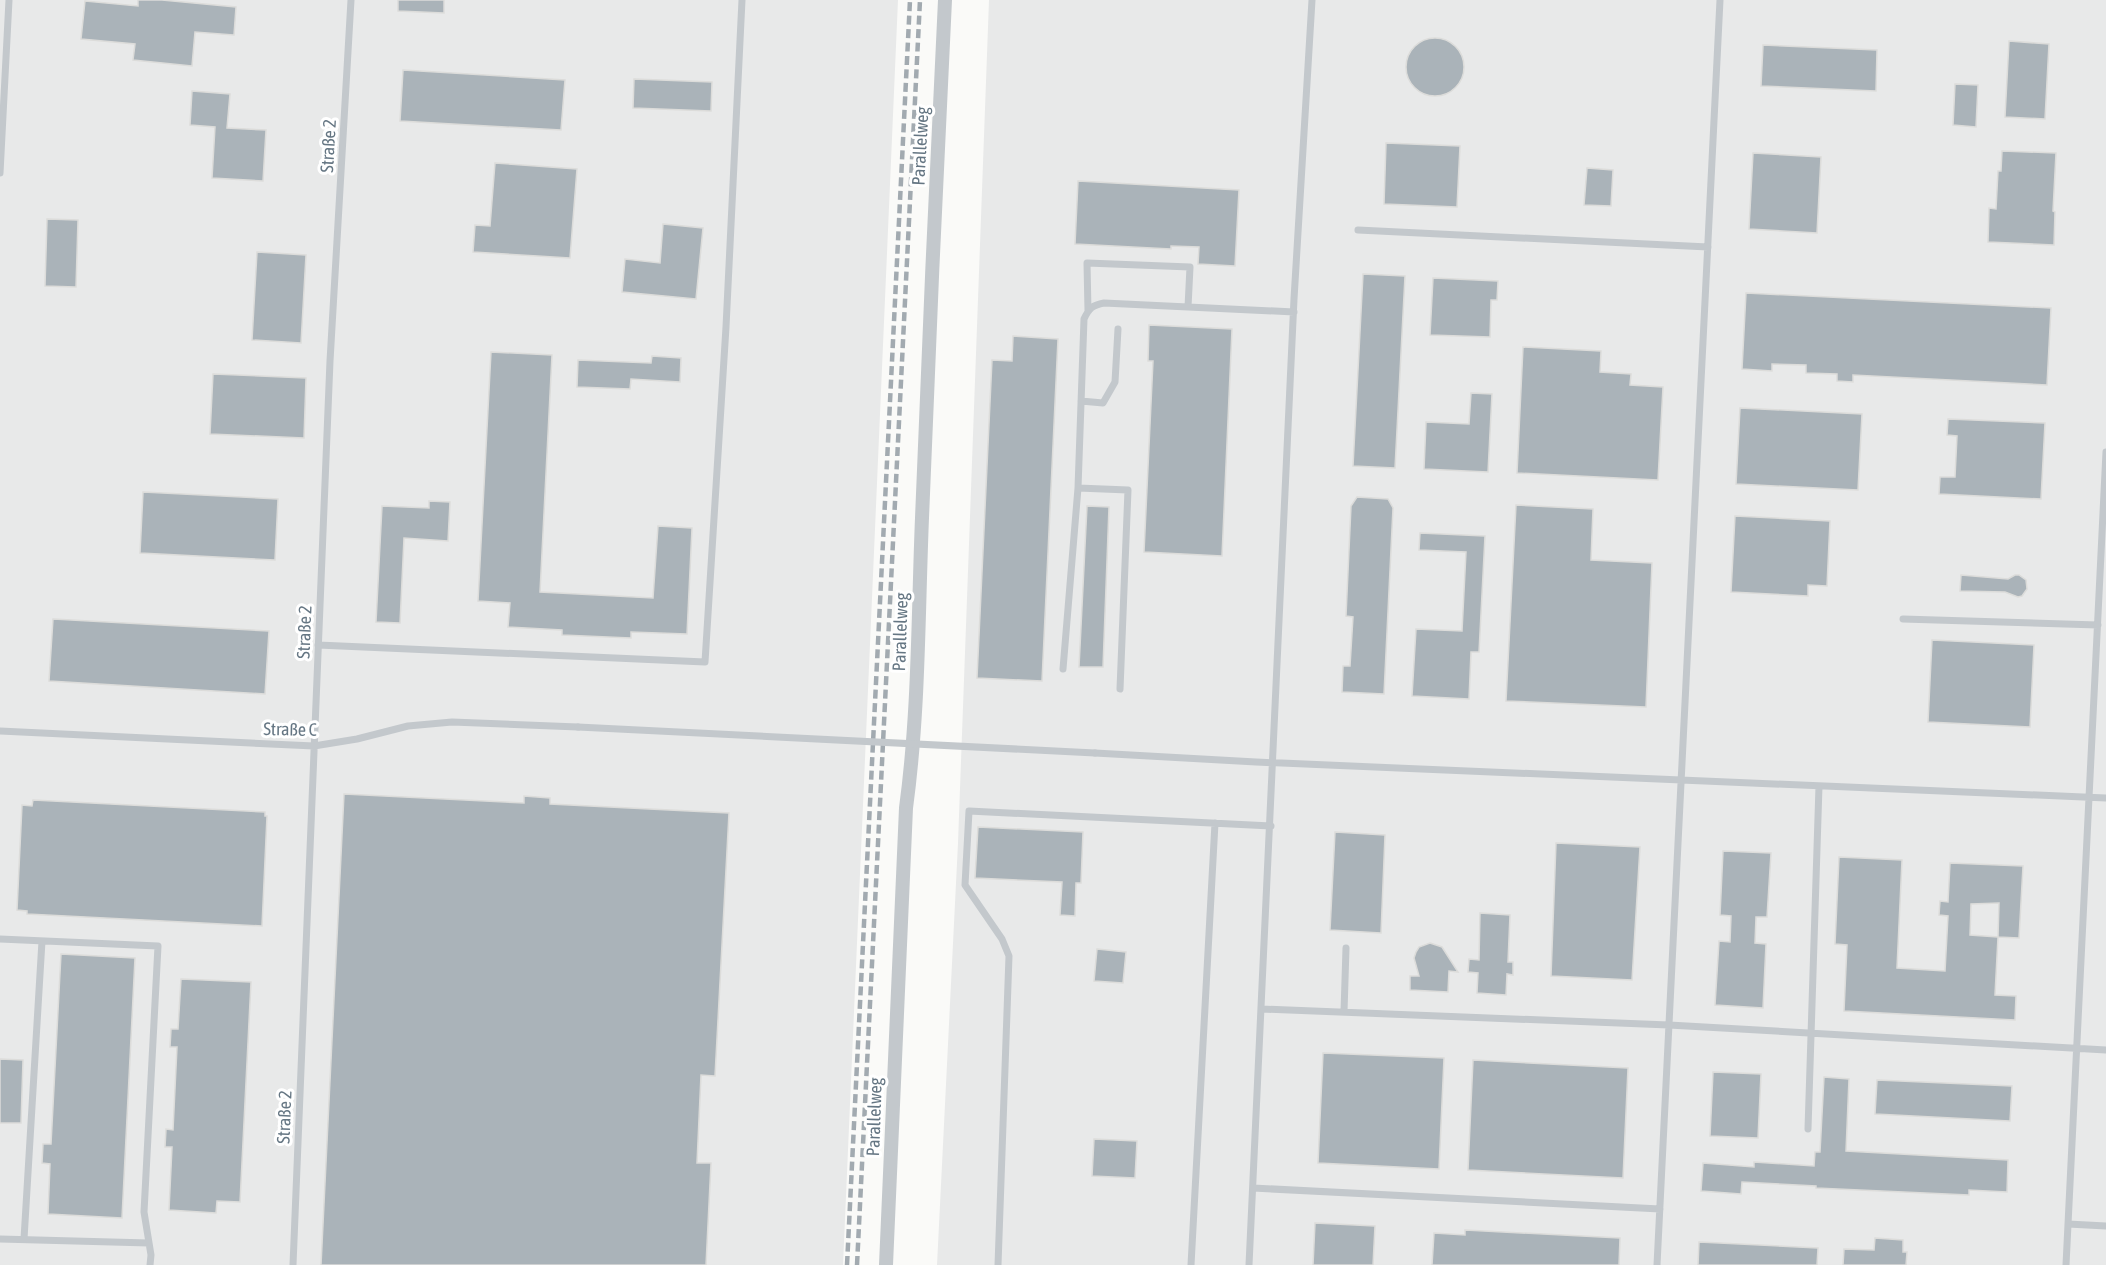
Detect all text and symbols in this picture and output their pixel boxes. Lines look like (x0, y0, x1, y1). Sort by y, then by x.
street label: Parallelweg (907, 106, 933, 186)
street label: Straße 2 (316, 119, 340, 173)
street label: Parallelweg (888, 592, 912, 672)
street label: Straße 2 (293, 605, 315, 659)
street label: Straße C (263, 718, 317, 740)
street label: Parallelweg (862, 1077, 886, 1157)
street label: Straße 2 (273, 1090, 295, 1144)

